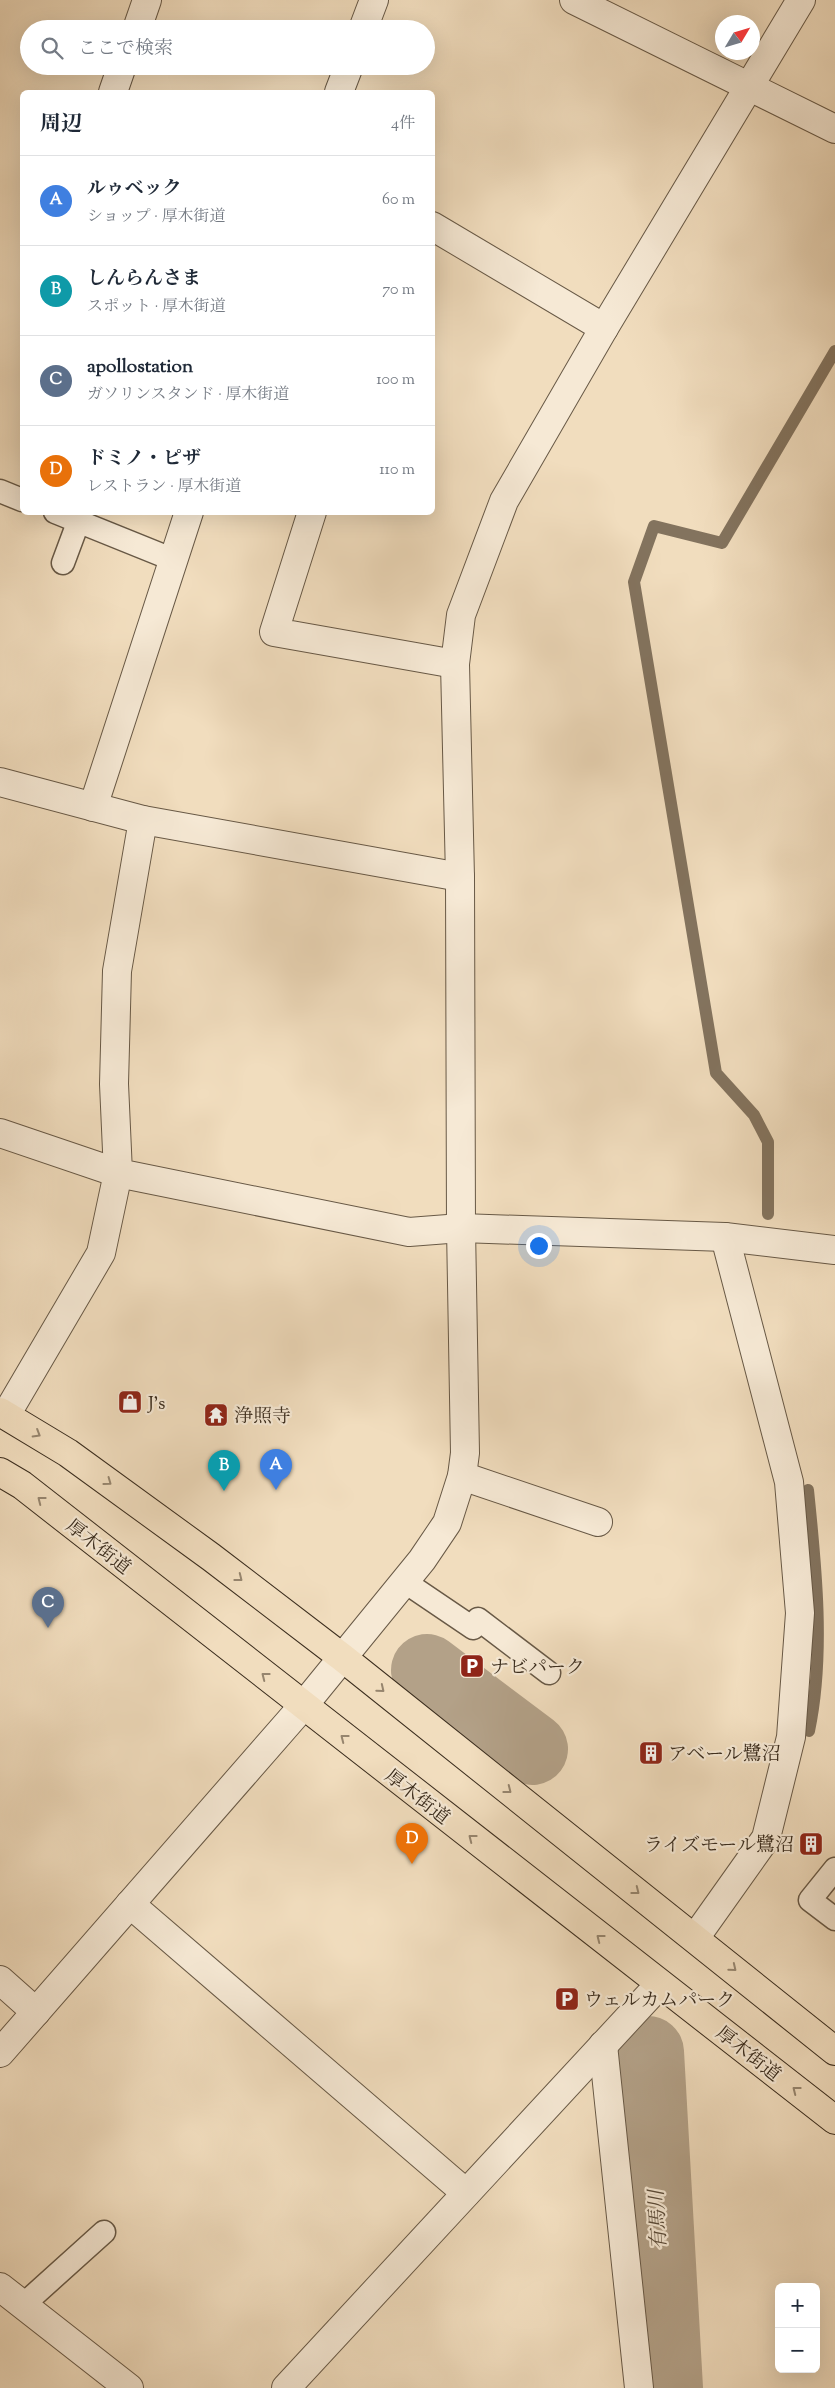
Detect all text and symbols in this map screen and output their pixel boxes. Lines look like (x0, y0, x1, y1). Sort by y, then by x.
north arrow (715, 15, 760, 60)
search box (20, 20, 435, 75)
icon: search (38, 34, 66, 62)
text: ここで検索 (78, 36, 173, 63)
text: 周辺 (40, 110, 82, 140)
text: 4件 (391, 113, 415, 136)
text: ルゥベック (87, 176, 182, 203)
text: A (50, 189, 63, 212)
text: 60 m (382, 189, 415, 212)
text: ショップ · 厚木街道 (87, 206, 226, 229)
text: しんらんさま (87, 266, 201, 293)
text: B (51, 279, 61, 302)
text: 70 m (382, 279, 415, 302)
text: スポット · 厚木街道 (87, 296, 226, 319)
text: apollostation (87, 354, 193, 381)
text: C (50, 369, 62, 392)
text: 100 m (376, 369, 415, 392)
text: ガソリンスタンド · 厚木街道 (87, 384, 289, 407)
text: ドミノ・ピザ (87, 446, 201, 473)
text: D (50, 459, 62, 482)
text: 110 m (379, 459, 415, 482)
text: レストラン · 厚木街道 (87, 476, 241, 499)
your location (526, 1233, 552, 1259)
shop icon: J's (117, 1389, 143, 1415)
place label: J's (147, 1391, 165, 1418)
temple icon: 浄照寺 (203, 1402, 229, 1428)
place label: 浄照寺 (234, 1404, 291, 1431)
one-way arrow (32, 1428, 41, 1438)
pin: A (260, 1449, 292, 1490)
pin: B (208, 1450, 240, 1491)
one-way arrow (102, 1476, 112, 1485)
one-way arrow (38, 1498, 47, 1506)
street label: 厚木街道 (59, 1514, 136, 1582)
one-way arrow (233, 1572, 243, 1581)
pin: C (32, 1587, 64, 1628)
parking icon: ナビパーク (459, 1653, 485, 1679)
place label: ナビパーク (490, 1655, 585, 1682)
one-way arrow (262, 1674, 271, 1682)
one-way arrow (375, 1683, 384, 1691)
one-way arrow (341, 1736, 350, 1744)
building icon: アベール鷺沼 (638, 1740, 664, 1766)
place label: アベール鷺沼 (668, 1742, 781, 1769)
street label: 厚木街道 (378, 1764, 455, 1832)
one-way arrow (502, 1785, 511, 1793)
pin: D (396, 1823, 428, 1864)
building icon: ライズモール鷺沼 (798, 1831, 824, 1857)
place label: ライズモール鷺沼 (644, 1833, 794, 1860)
one-way arrow (469, 1836, 478, 1844)
one-way arrow (630, 1885, 639, 1893)
one-way arrow (596, 1935, 606, 1944)
one-way arrow (727, 1963, 736, 1971)
parking icon: ウェルカムパーク (554, 1986, 580, 2012)
place label: ウェルカムパーク (584, 1988, 735, 2015)
street label: 厚木街道 (709, 2021, 786, 2089)
one-way arrow (793, 2086, 802, 2095)
water label: 有馬川 (643, 2187, 676, 2251)
map controls (775, 2283, 820, 2373)
button: + (775, 2283, 820, 2328)
button: − (775, 2328, 820, 2373)

